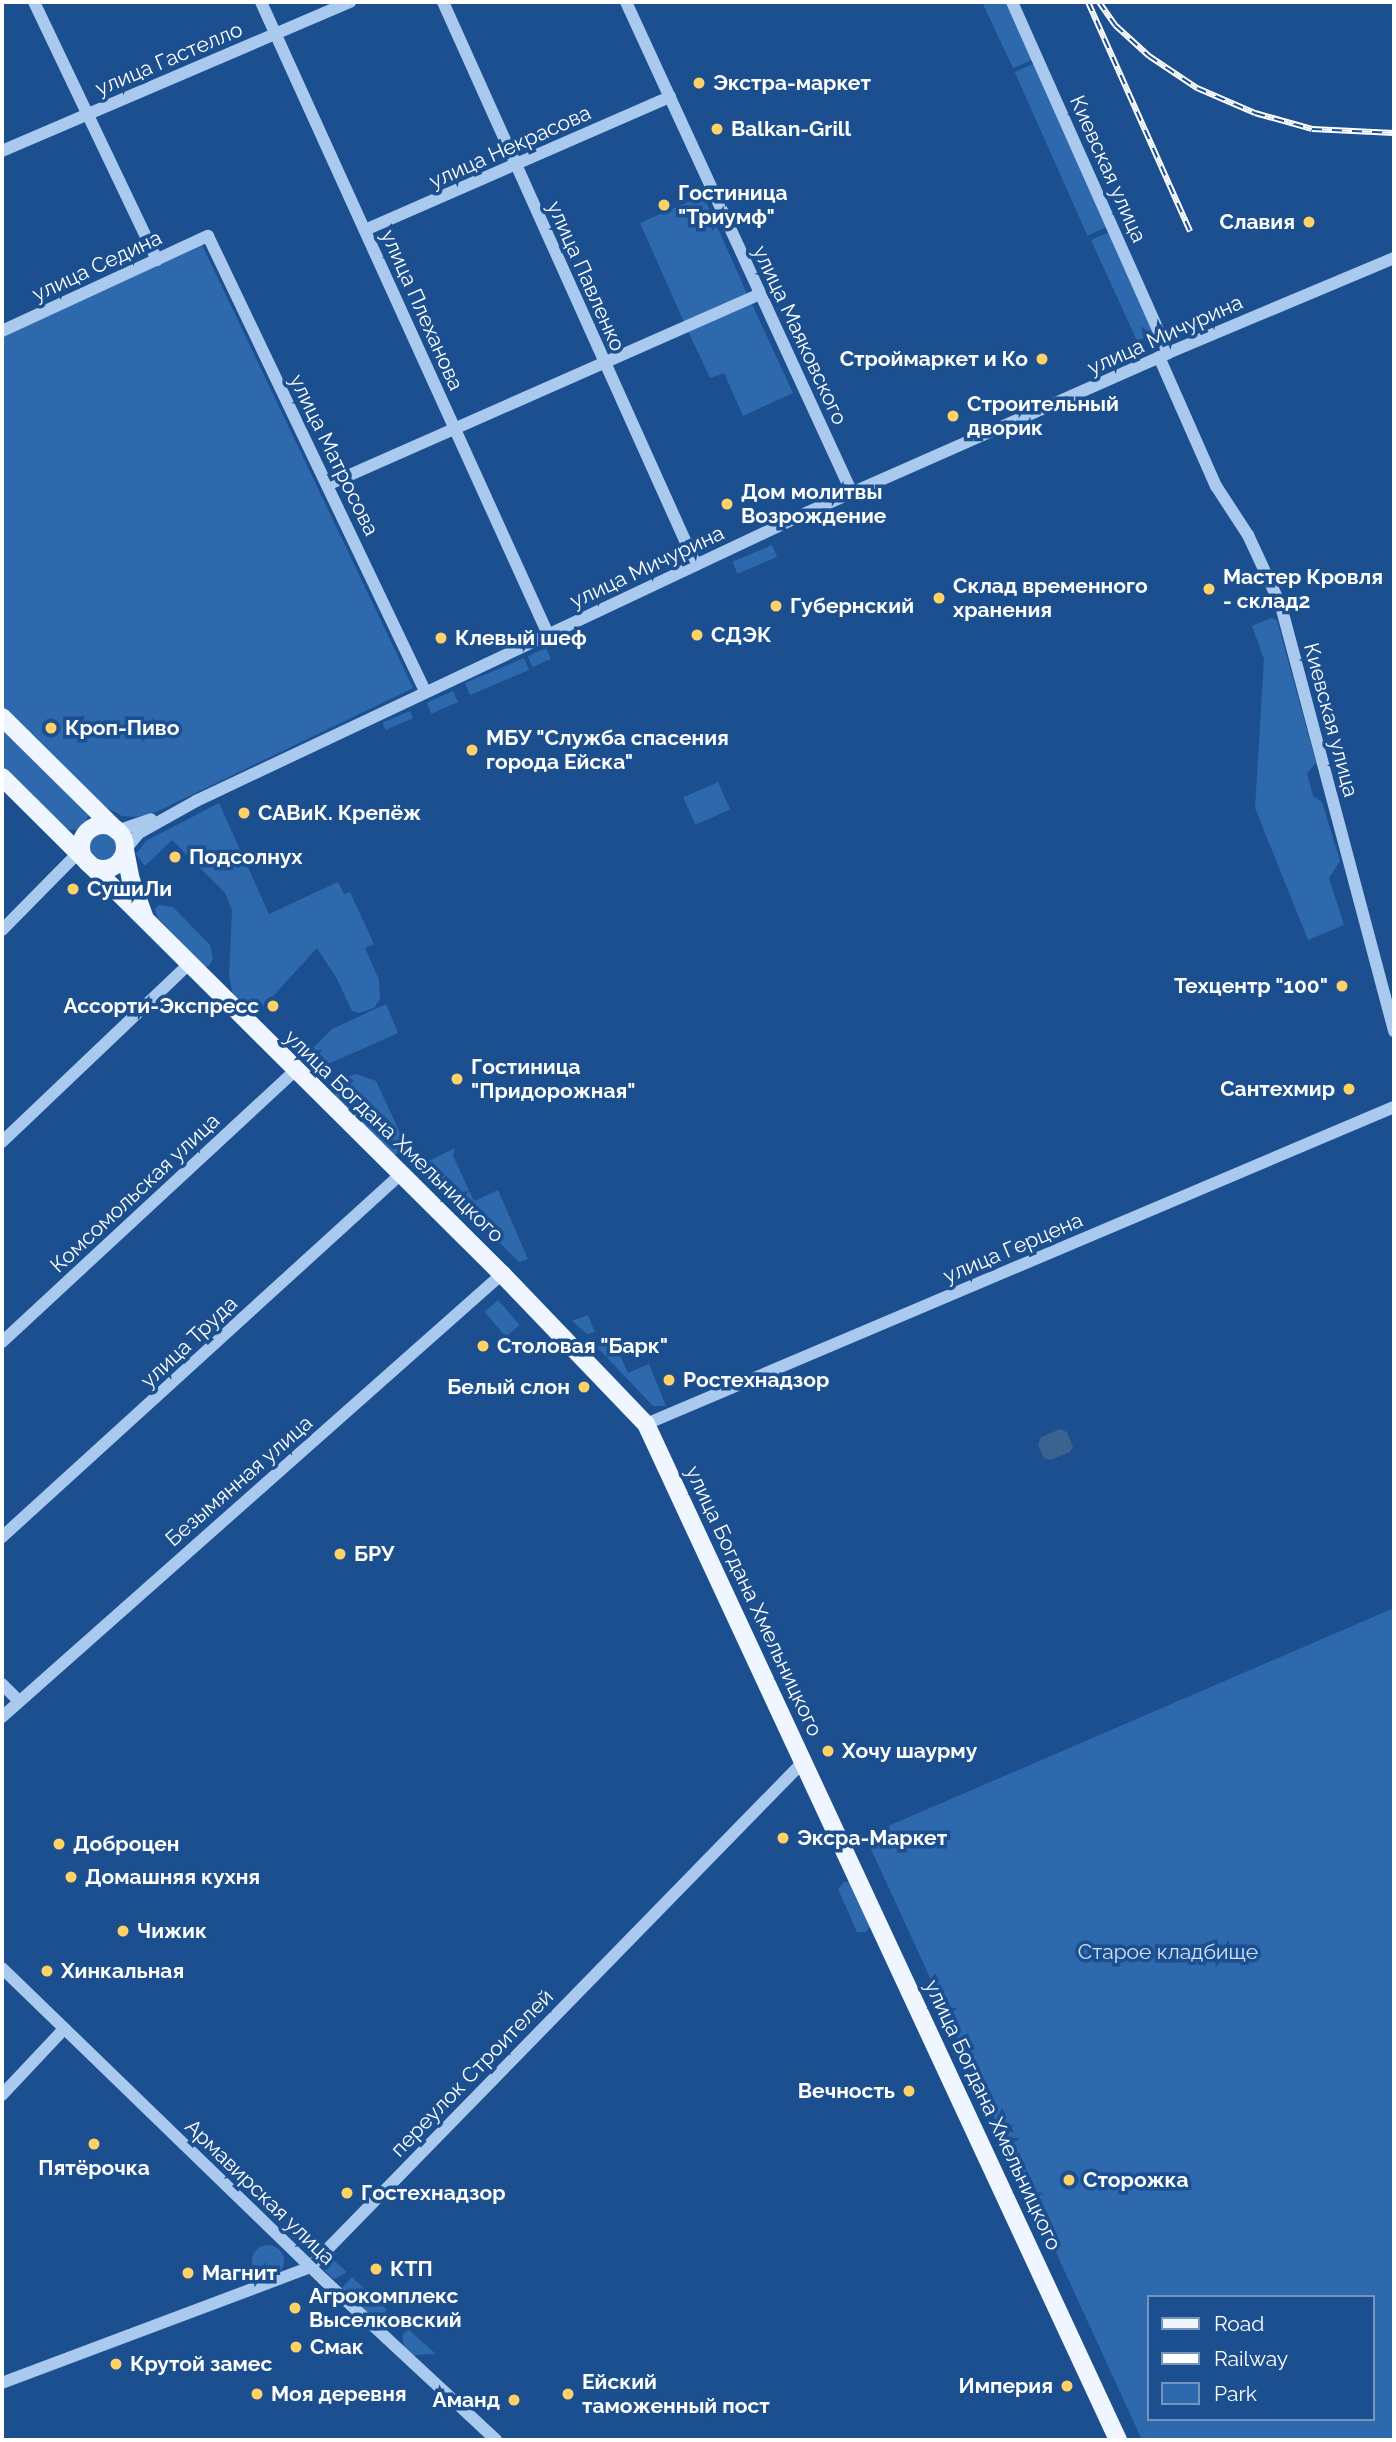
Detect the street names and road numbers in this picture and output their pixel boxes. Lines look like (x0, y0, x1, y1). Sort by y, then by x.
street label: улица Гастелло (92, 17, 246, 101)
street label: Киевская улица (1064, 91, 1152, 247)
street label: улица Некрасова (425, 100, 595, 194)
street label: улица Павленко (542, 197, 630, 355)
street label: улица Седина (28, 225, 166, 307)
street label: улица Плеханова (375, 226, 469, 394)
street label: улица Маяковского (747, 241, 853, 429)
street label: улица Мичурина (1084, 290, 1246, 380)
street label: улица Матросова (284, 370, 384, 540)
street label: улица Мичурина (566, 520, 728, 614)
street label: Киевская улица (1298, 640, 1364, 800)
street label: улица Богдана Хмельницкого (279, 1024, 509, 1248)
street label: Комсомольская улица (45, 1108, 225, 1278)
street label: улица Герцена (939, 1207, 1087, 1289)
street label: улица Труда (135, 1291, 243, 1393)
street label: Безымянная улица (160, 1410, 318, 1552)
street label: улица Богдана Хмельницкого (680, 1462, 828, 1740)
street label: улица Богдана Хмельницкого (919, 1976, 1067, 2254)
street label: переулок Строителей (386, 1984, 558, 2162)
street label: Армавирская улица (180, 2114, 340, 2270)

